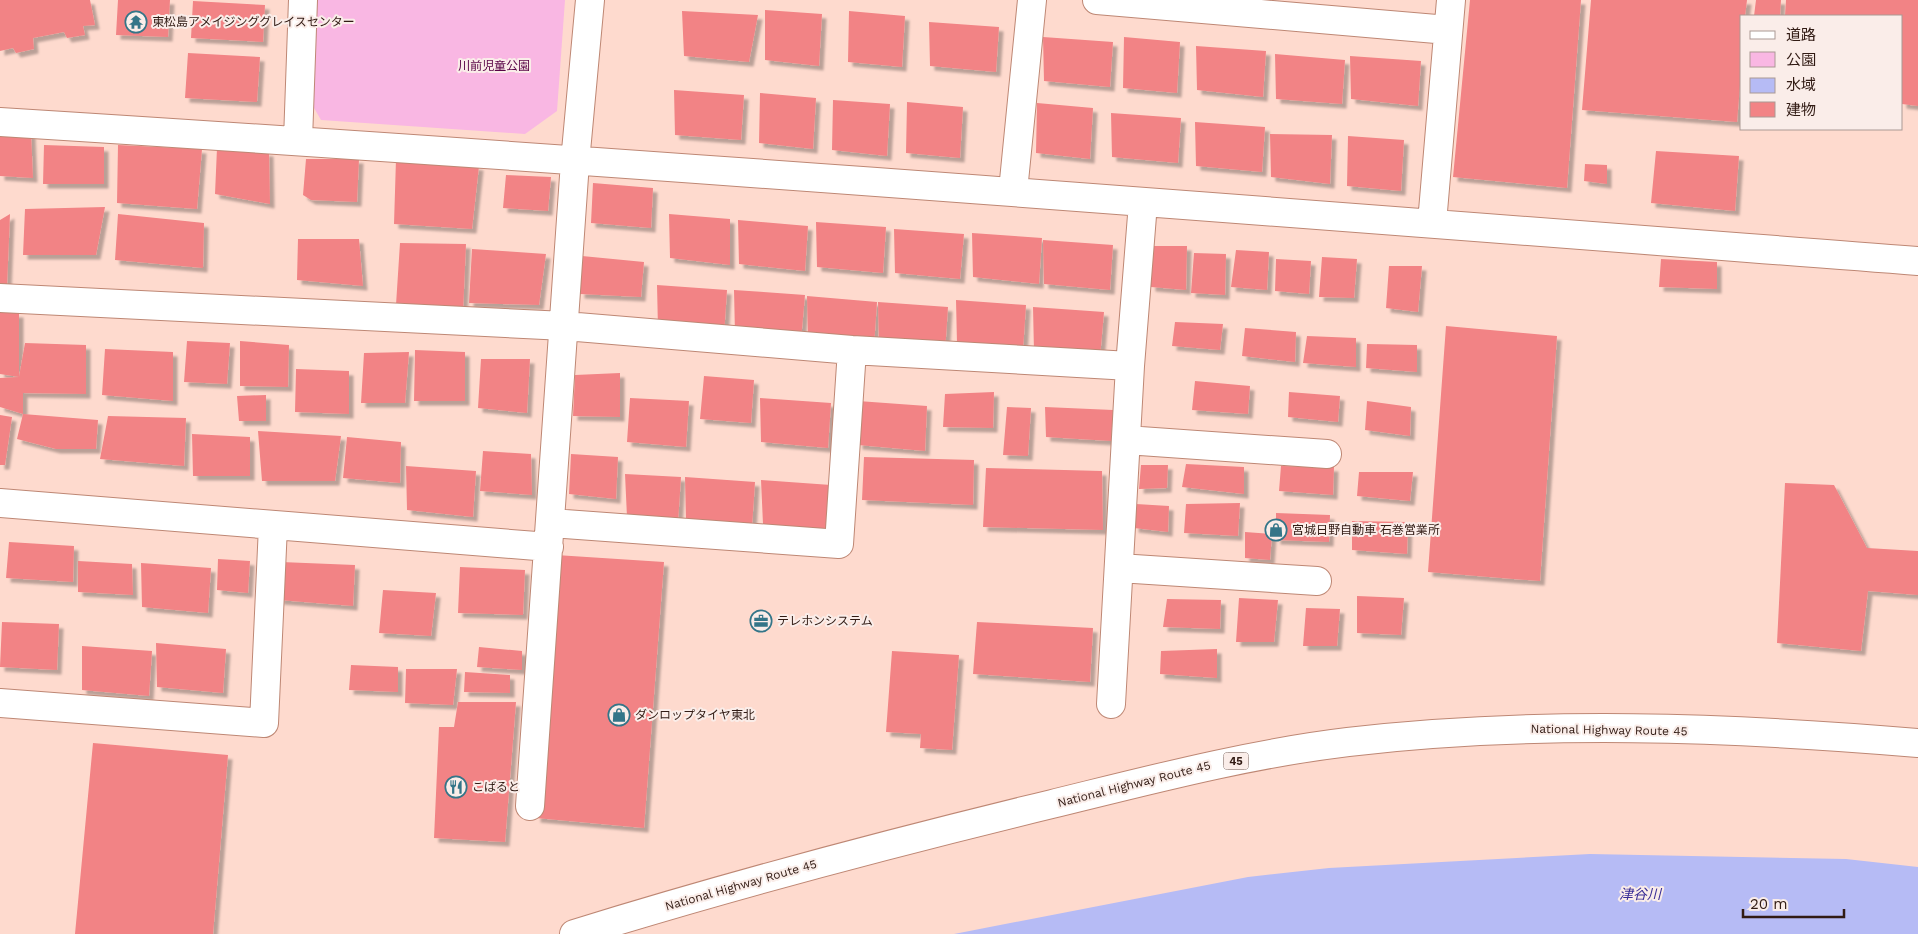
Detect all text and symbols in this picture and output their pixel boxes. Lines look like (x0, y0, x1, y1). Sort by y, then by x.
temple icon: 東松島アメイジンググレイスセンター (124, 10, 148, 34)
place label: 東松島アメイジンググレイスセンター (152, 15, 355, 29)
legend (1740, 15, 1903, 130)
text: 道路 (1786, 26, 1816, 44)
text: 公園 (1786, 51, 1816, 69)
park label: 川前児童公園 (458, 59, 530, 73)
text: 水域 (1786, 76, 1816, 94)
text: 建物 (1786, 101, 1816, 119)
shop icon: 宮城日野自動車 石巻営業所 (1264, 518, 1288, 542)
place label: 宮城日野自動車 石巻営業所 (1292, 523, 1440, 537)
office icon: テレホンシステム (749, 609, 773, 633)
place label: テレホンシステム (777, 614, 873, 628)
shop icon: ダンロップタイヤ東北 (607, 703, 631, 727)
place label: ダンロップタイヤ東北 (635, 708, 755, 722)
street label: National Highway Route 45 (1530, 722, 1688, 738)
road number: 45 (1224, 752, 1248, 769)
street label: National Highway Route 45 (1056, 758, 1212, 810)
restaurant icon: こばると (444, 775, 468, 799)
place label: こばると (472, 780, 520, 794)
street label: National Highway Route 45 (664, 857, 818, 913)
water label: 津谷川 (1619, 886, 1663, 902)
scale bar (1743, 886, 1844, 918)
text: 20 m (1750, 895, 1788, 913)

